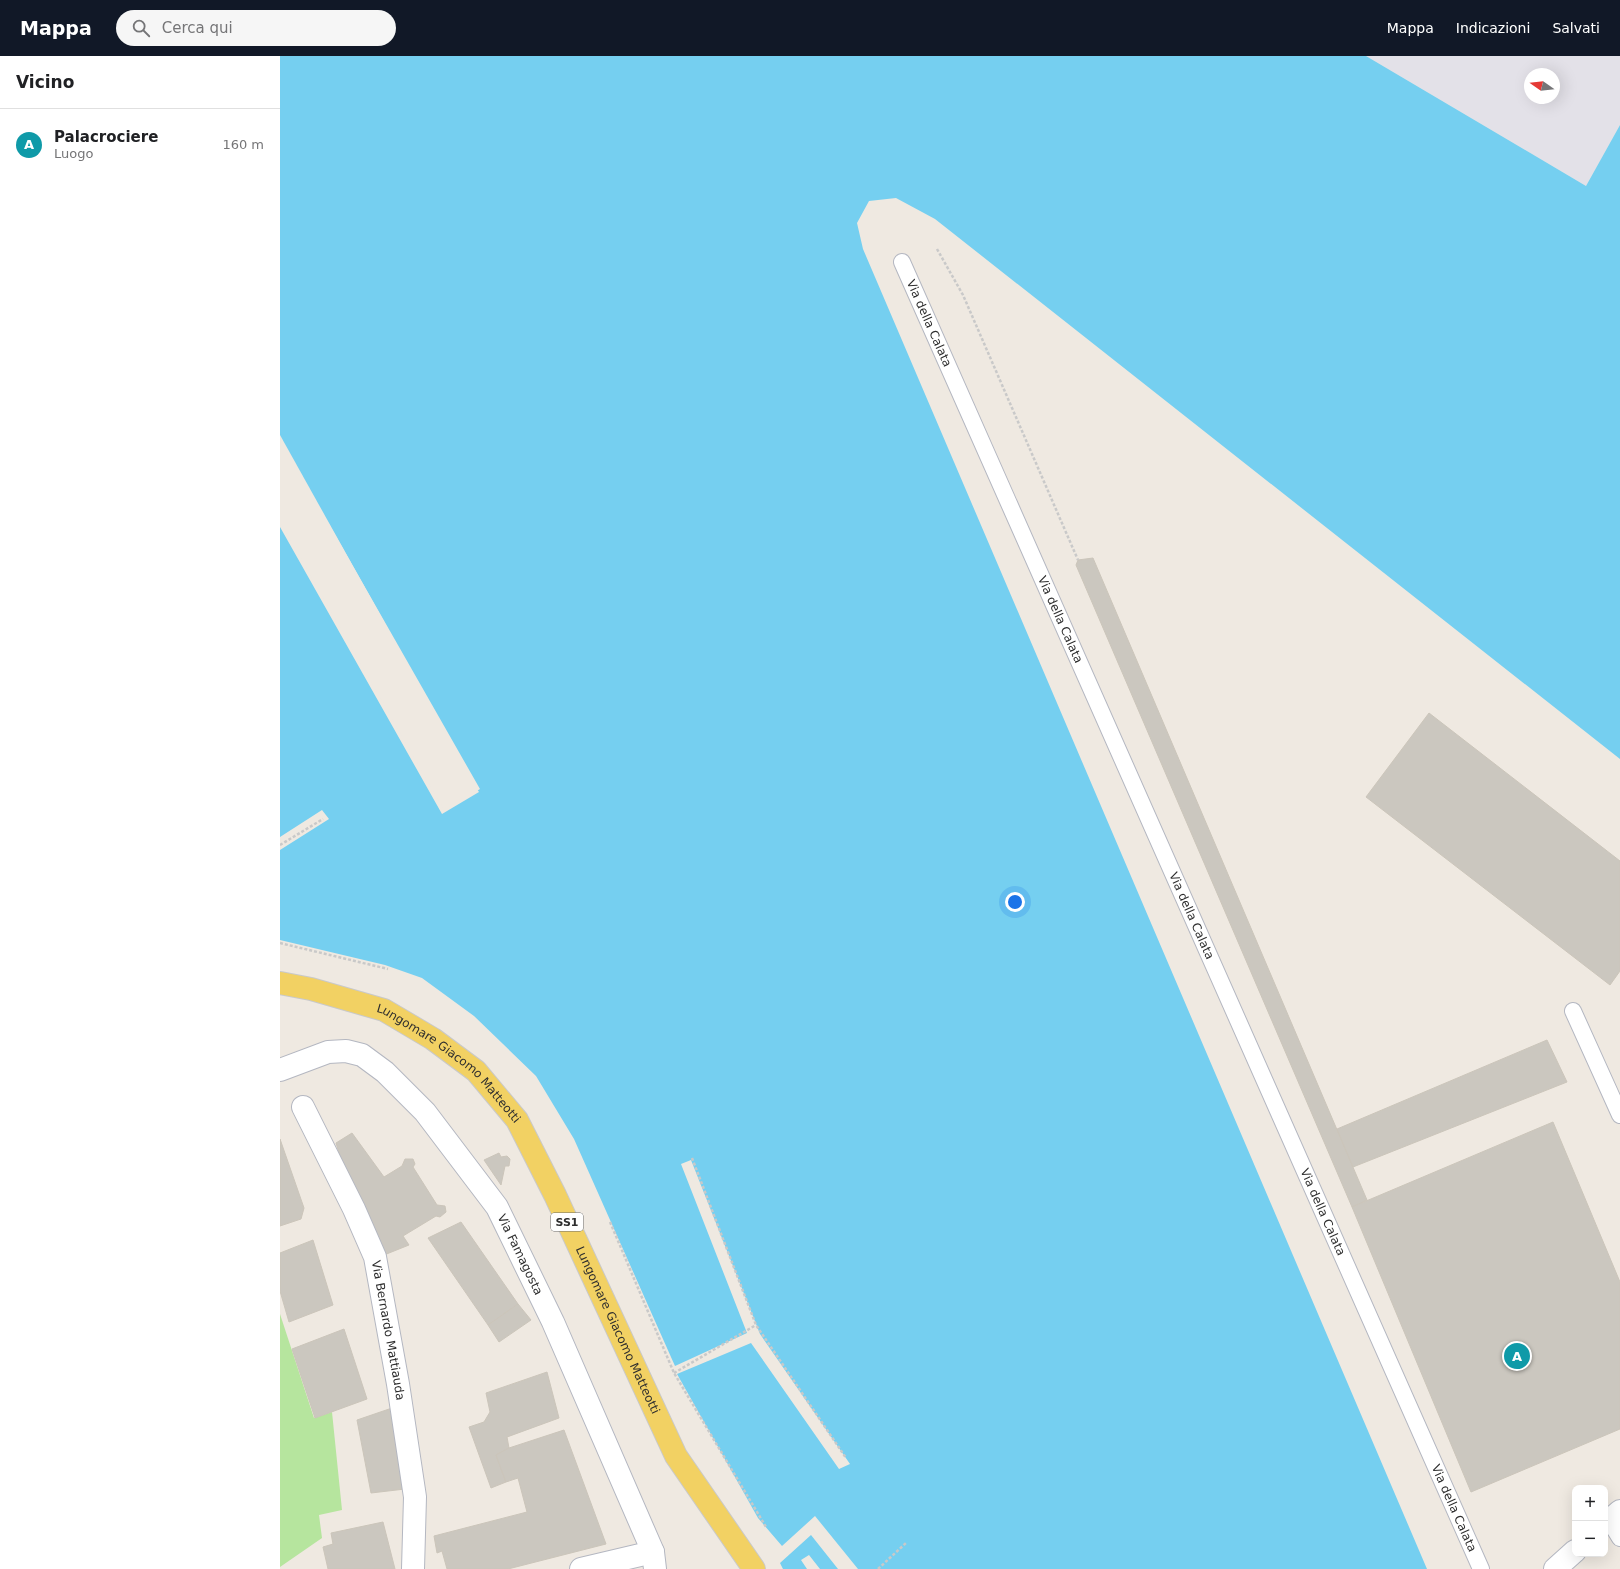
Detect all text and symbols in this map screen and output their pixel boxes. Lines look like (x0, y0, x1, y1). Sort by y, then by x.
search box (116, 10, 396, 46)
text: Mappa (20, 17, 92, 39)
icon: search (130, 17, 152, 39)
text: Cerca qui (162, 19, 233, 37)
text: Mappa (1387, 20, 1434, 36)
text: Indicazioni (1456, 20, 1530, 36)
text: Salvati (1552, 20, 1600, 36)
north arrow (1524, 68, 1560, 104)
text: Vicino (16, 72, 74, 92)
text: Palacrociere (54, 128, 158, 146)
text: A (24, 137, 34, 152)
text: 160 m (222, 137, 264, 152)
text: Luogo (54, 146, 93, 161)
street label: Via della Calata (904, 277, 955, 369)
street label: Via della Calata (1035, 574, 1086, 665)
street label: Via della Calata (1166, 870, 1217, 961)
your location (1005, 892, 1025, 912)
street label: Lungomare Giacomo Matteotti (375, 1001, 523, 1126)
street label: Via della Calata (1297, 1166, 1348, 1258)
street label: Via Famagosta (495, 1212, 546, 1297)
road number: SS1 (551, 1213, 583, 1231)
street label: Lungomare Giacomo Matteotti (573, 1244, 663, 1416)
street label: Via Bernardo Mattiauda (369, 1259, 407, 1401)
pin: A (1504, 1341, 1530, 1371)
street label: Via della Calata (1429, 1462, 1479, 1554)
map controls (1572, 1485, 1608, 1557)
button: + (1572, 1485, 1608, 1521)
button: − (1572, 1521, 1608, 1557)

